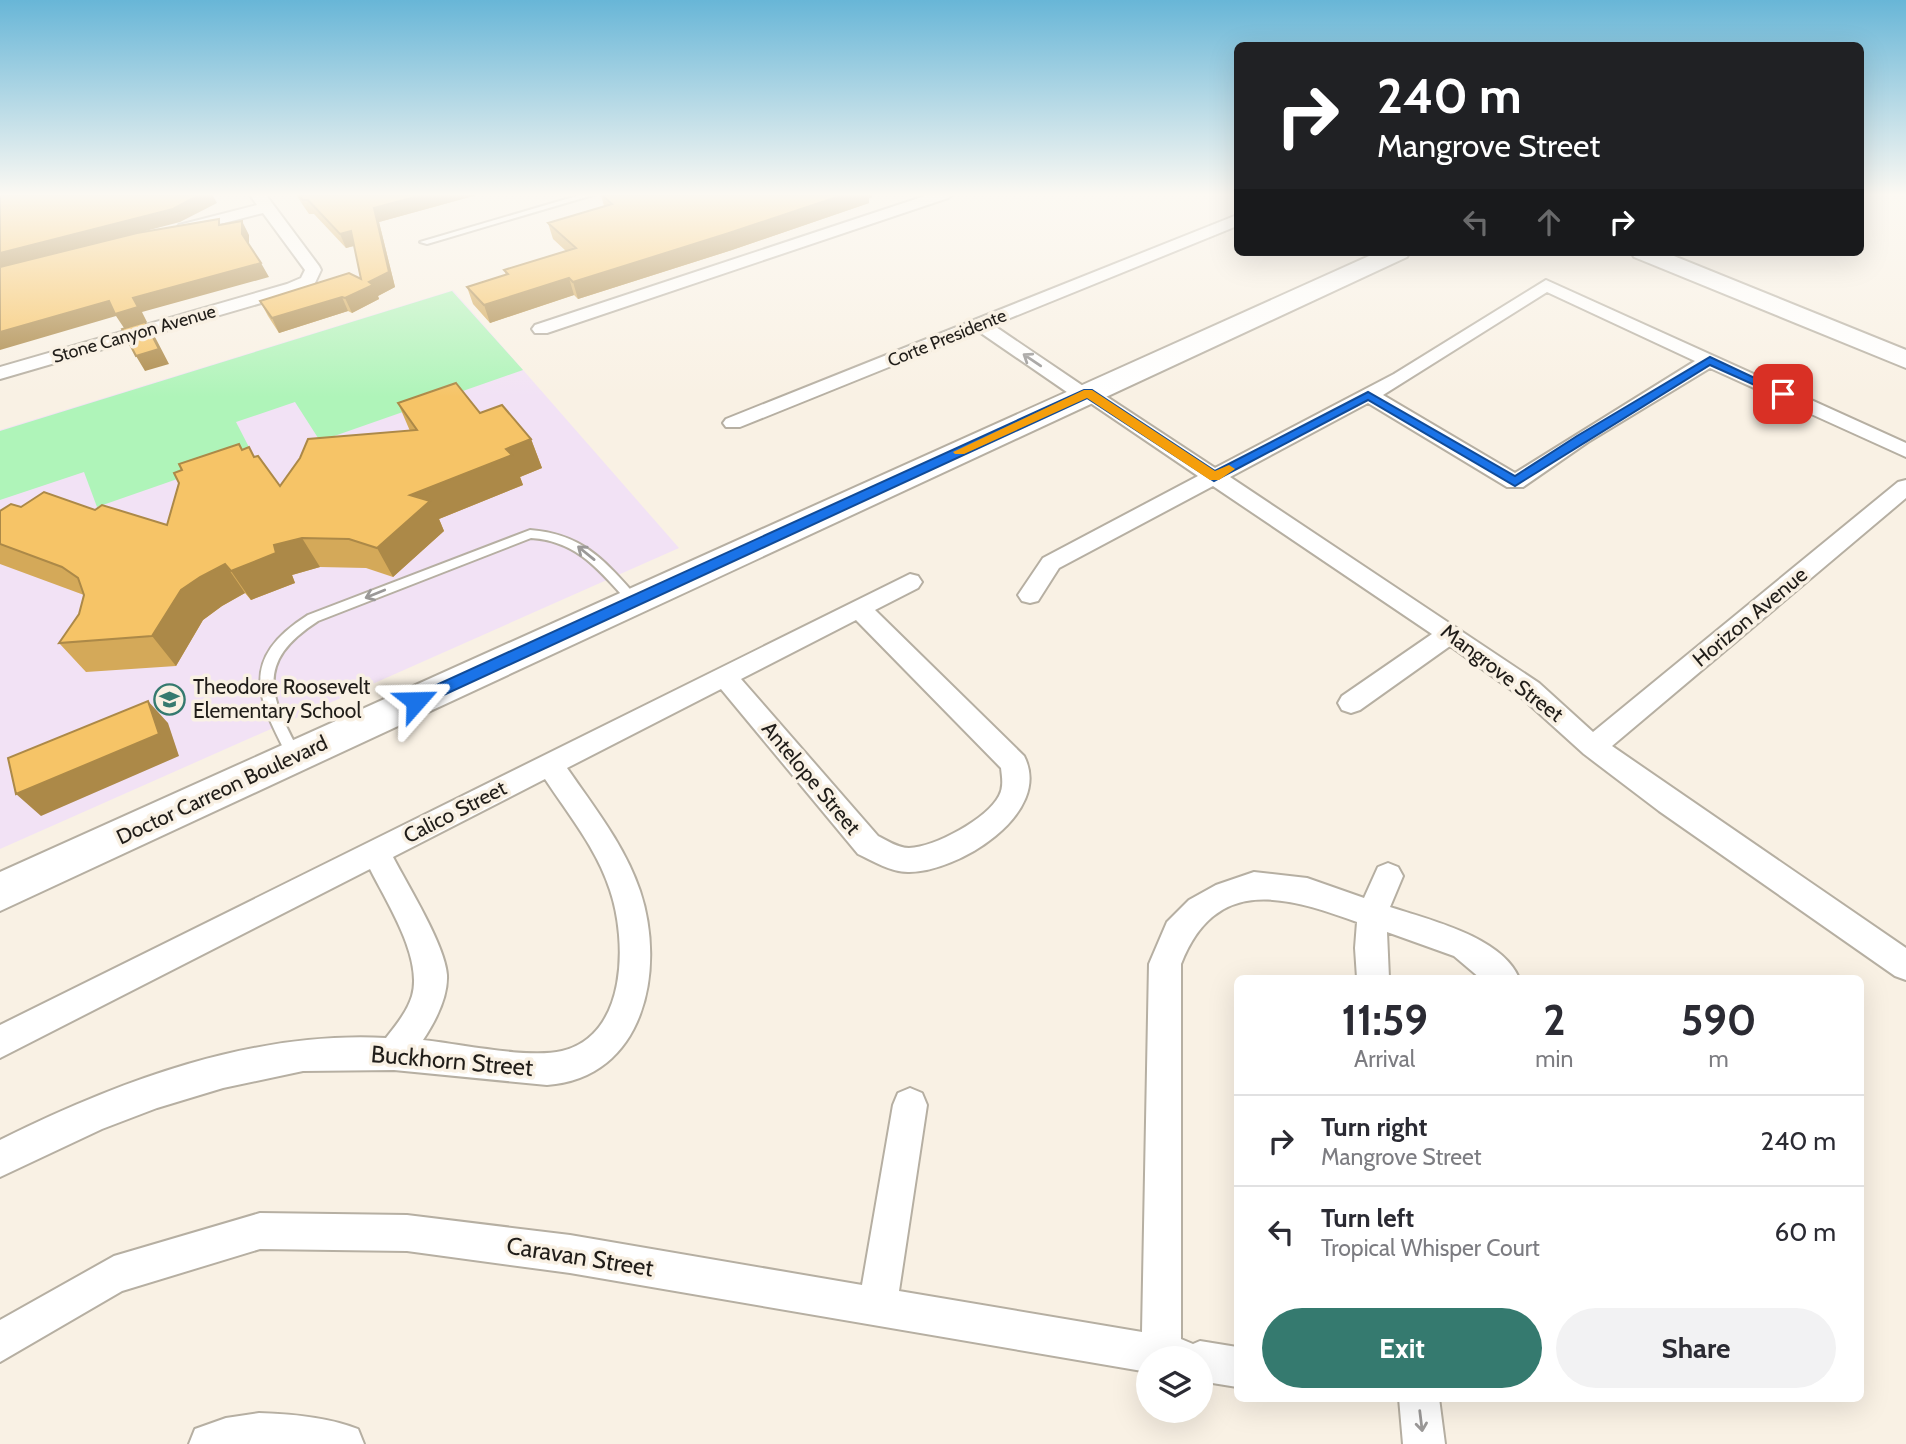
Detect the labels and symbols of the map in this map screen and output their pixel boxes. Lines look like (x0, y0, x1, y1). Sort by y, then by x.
street label: Stone Canyon Avenue (50, 300, 218, 368)
street label: Corte Presidente (884, 304, 1010, 372)
one-way arrow (1023, 352, 1042, 367)
pin (1753, 364, 1813, 424)
one-way arrow (577, 545, 595, 561)
street label: Horizon Avenue (1687, 561, 1812, 672)
one-way arrow (364, 588, 386, 601)
street label: Mangrove Street (1436, 619, 1568, 727)
position arrow (379, 664, 453, 738)
place label: Theodore Roosevelt Elementary School (193, 674, 370, 723)
school or university icon: Theodore Roosevelt Elementary School (153, 682, 187, 716)
street label: Antelope Street (757, 716, 866, 839)
street label: Doctor Carreon Boulevard (112, 730, 331, 849)
street label: Calico Street (399, 775, 510, 848)
street label: Buckhorn Street (370, 1039, 534, 1082)
street label: Caravan Street (504, 1231, 656, 1282)
one-way arrow (1415, 1409, 1428, 1432)

